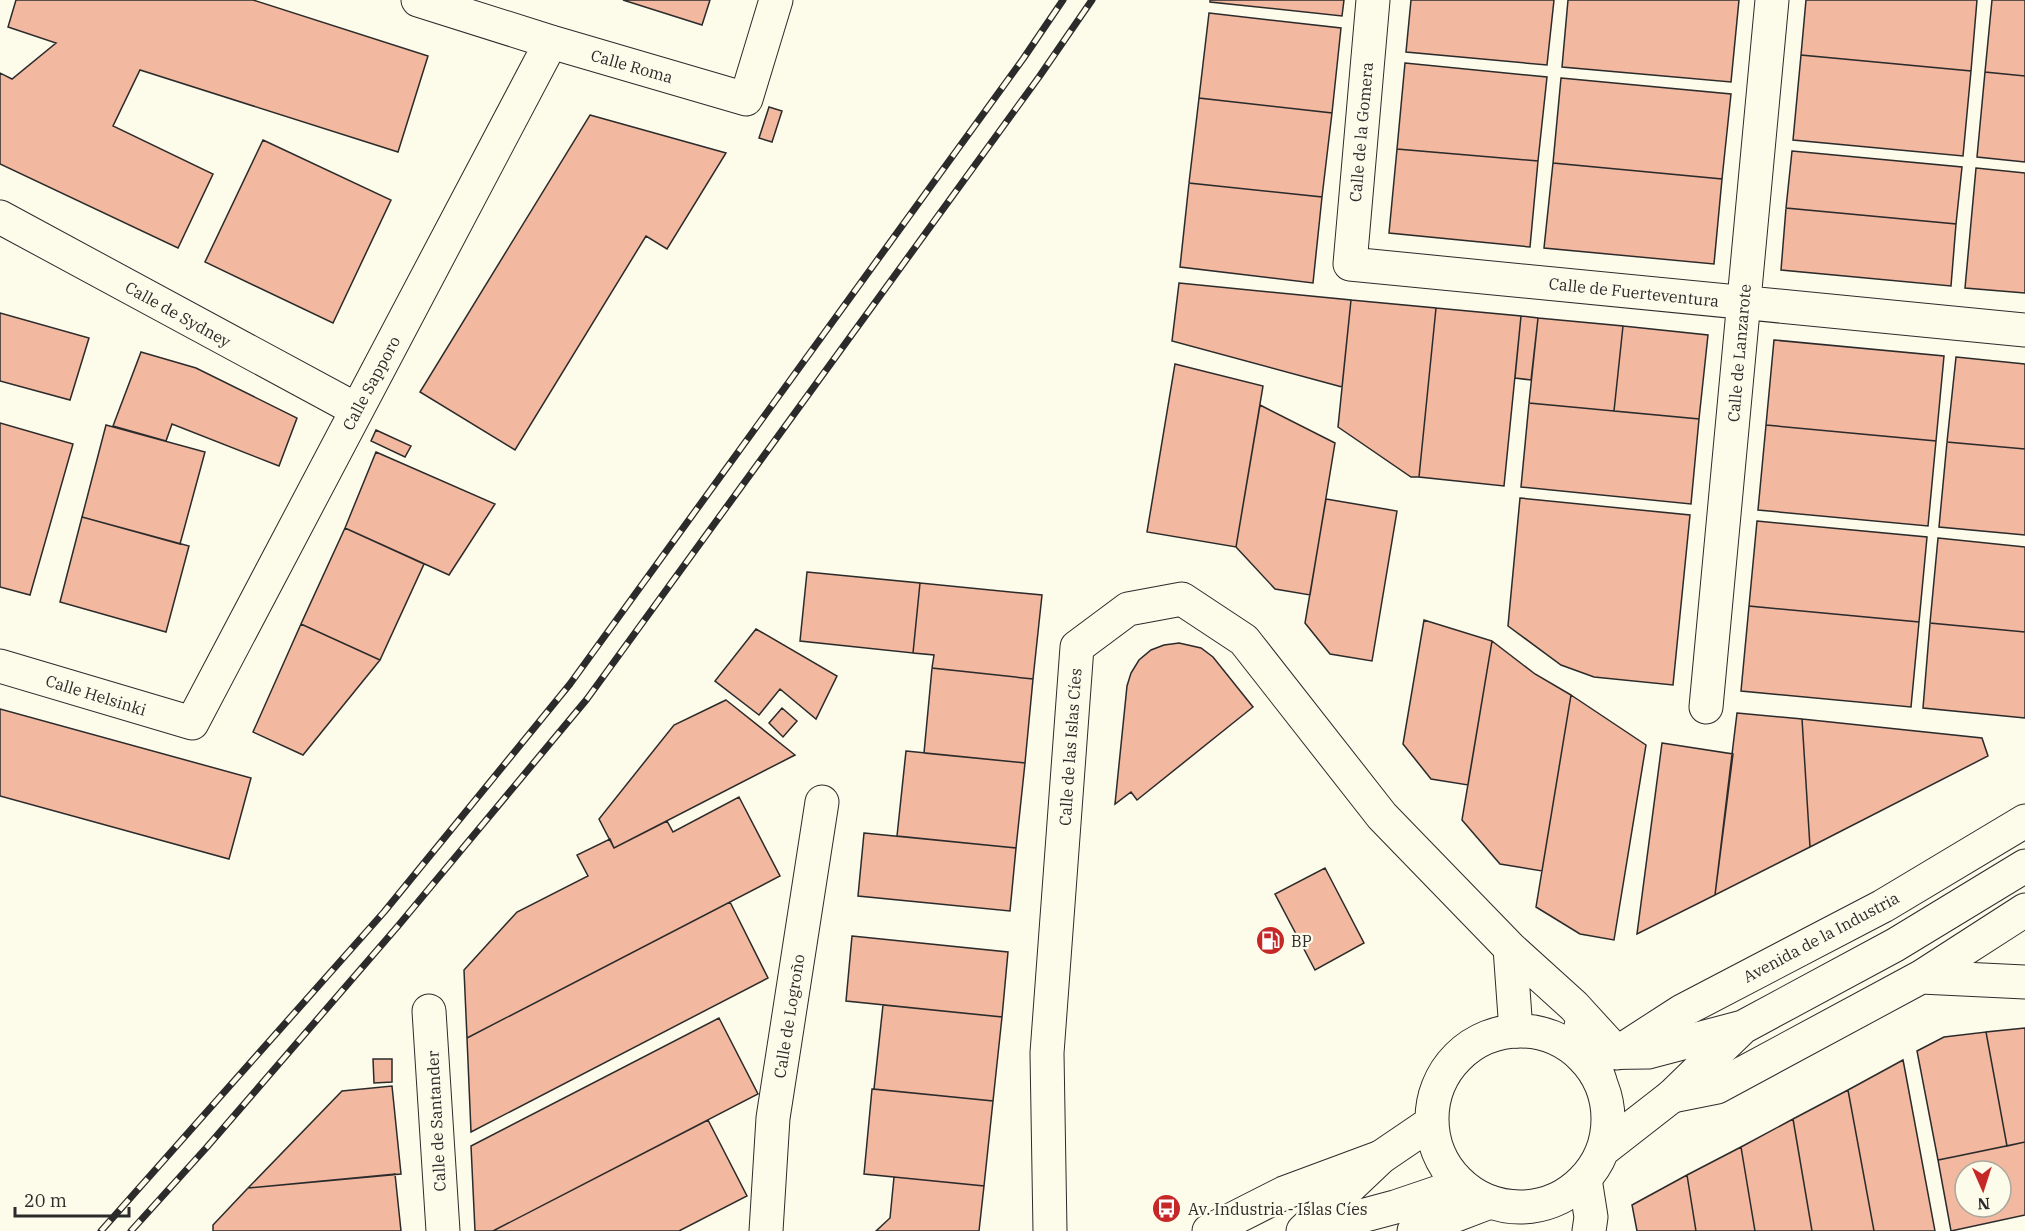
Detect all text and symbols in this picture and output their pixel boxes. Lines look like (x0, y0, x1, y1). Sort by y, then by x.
street label: Calle Roma (589, 45, 676, 87)
street label: Calle de la Gomera (1345, 61, 1377, 203)
street label: Calle de Fuerteventura (1548, 273, 1720, 311)
street label: Calle de Sydney (122, 277, 235, 351)
street label: Calle de Lanzarote (1723, 283, 1755, 423)
street label: Calle Sapporo (338, 332, 404, 434)
street label: Calle de las Islas Cíes (1055, 667, 1085, 827)
street label: Calle Helsinki (43, 670, 149, 720)
street label: Avenida de la Industria (1740, 887, 1903, 987)
fuel station icon: BP (1254, 925, 1286, 957)
place label: BP (1291, 931, 1312, 951)
street label: Calle de Logroño (769, 952, 809, 1080)
street label: Calle de Santander (422, 1050, 450, 1192)
north arrow (1953, 1159, 2013, 1219)
scale bar (15, 1180, 129, 1218)
text: 20 m (24, 1189, 67, 1212)
bus stop icon: Av. Industria - Islas Cíes (1151, 1193, 1183, 1225)
text: N (1977, 1194, 1991, 1214)
place label: Av. Industria - Islas Cíes (1188, 1199, 1368, 1219)

